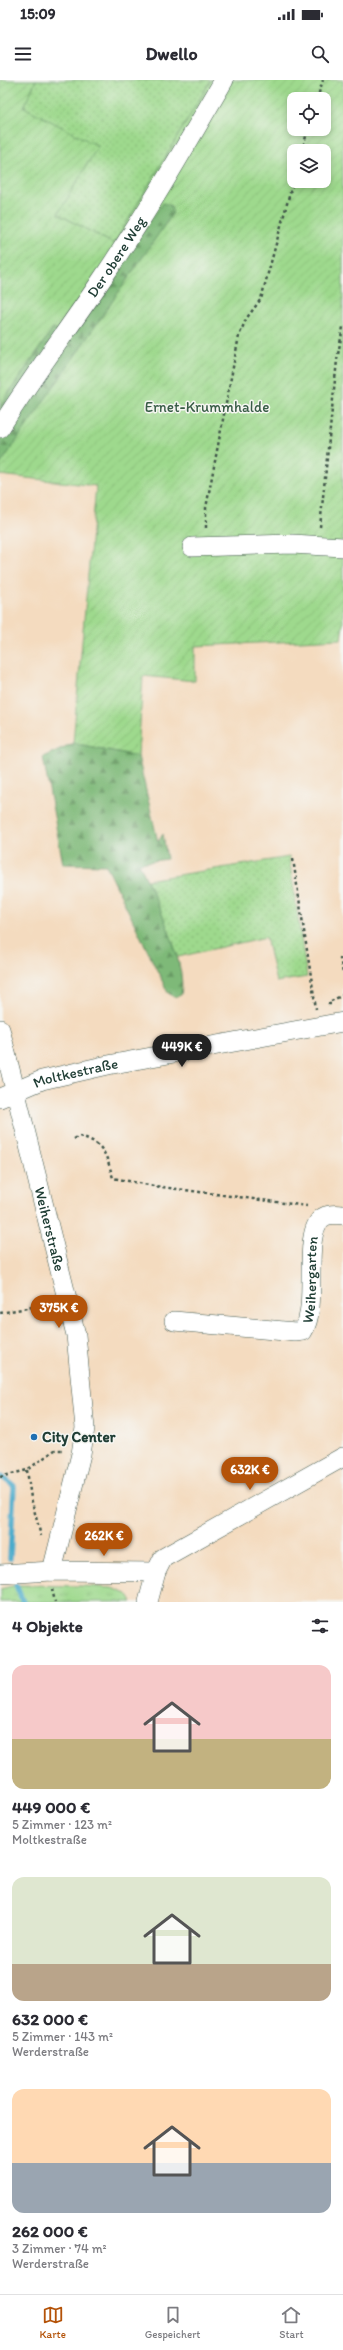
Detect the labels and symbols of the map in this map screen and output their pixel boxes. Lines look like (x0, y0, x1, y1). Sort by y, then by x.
street label: Der obere Weg (83, 213, 150, 301)
park label: Ernet-Krummhalde (145, 398, 269, 416)
pin: 449K € (149, 1034, 215, 1068)
street label: Moltkestraße (30, 1054, 119, 1092)
street label: Weiherstraße (30, 1185, 69, 1273)
street label: Weihergarten (298, 1235, 322, 1325)
pin: 375K € (26, 1295, 92, 1329)
place label: City Center (42, 1428, 116, 1447)
marker: City Center (29, 1432, 39, 1442)
pin: 632K € (217, 1457, 283, 1491)
pin: 262K € (71, 1523, 137, 1557)

